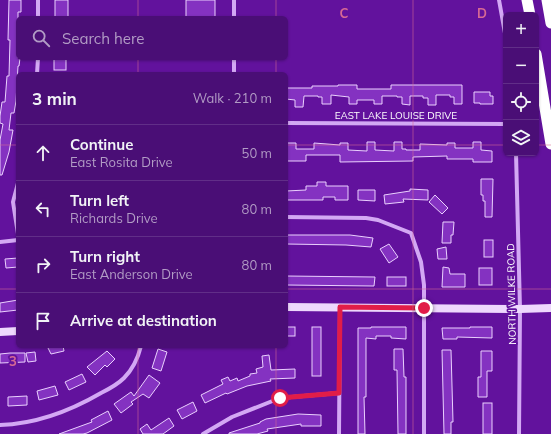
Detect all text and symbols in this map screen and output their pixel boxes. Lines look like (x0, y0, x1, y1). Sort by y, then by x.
text: C (340, 5, 349, 21)
text: D (477, 5, 487, 21)
map controls (503, 12, 539, 156)
button: + (503, 12, 539, 48)
search box (16, 16, 288, 60)
icon: search (30, 27, 52, 49)
text: Search here (62, 29, 144, 48)
button: − (503, 48, 539, 84)
button: locate (503, 84, 539, 120)
text: 3 min (32, 88, 77, 109)
text: Walk · 210 m (193, 90, 272, 106)
street label: EAST LAKE LOUISE DRIVE (335, 109, 457, 122)
button: layers (503, 120, 539, 156)
text: Continue (70, 135, 133, 154)
icon: ahead (32, 142, 54, 164)
text: 50 m (242, 145, 272, 161)
text: East Rosita Drive (70, 154, 173, 170)
text: Turn left (70, 191, 129, 210)
icon: left (32, 198, 54, 220)
text: 80 m (242, 201, 272, 217)
text: Richards Drive (70, 210, 158, 226)
street label: NORTH WILKE ROAD (504, 243, 519, 345)
text: Turn right (70, 247, 140, 266)
icon: right (32, 254, 54, 276)
text: 80 m (242, 257, 272, 273)
text: East Anderson Drive (70, 266, 193, 282)
route end (415, 299, 433, 317)
icon: arrive (32, 310, 54, 332)
text: Arrive at destination (70, 311, 217, 330)
text: 3 (9, 353, 17, 369)
route start (271, 389, 289, 407)

